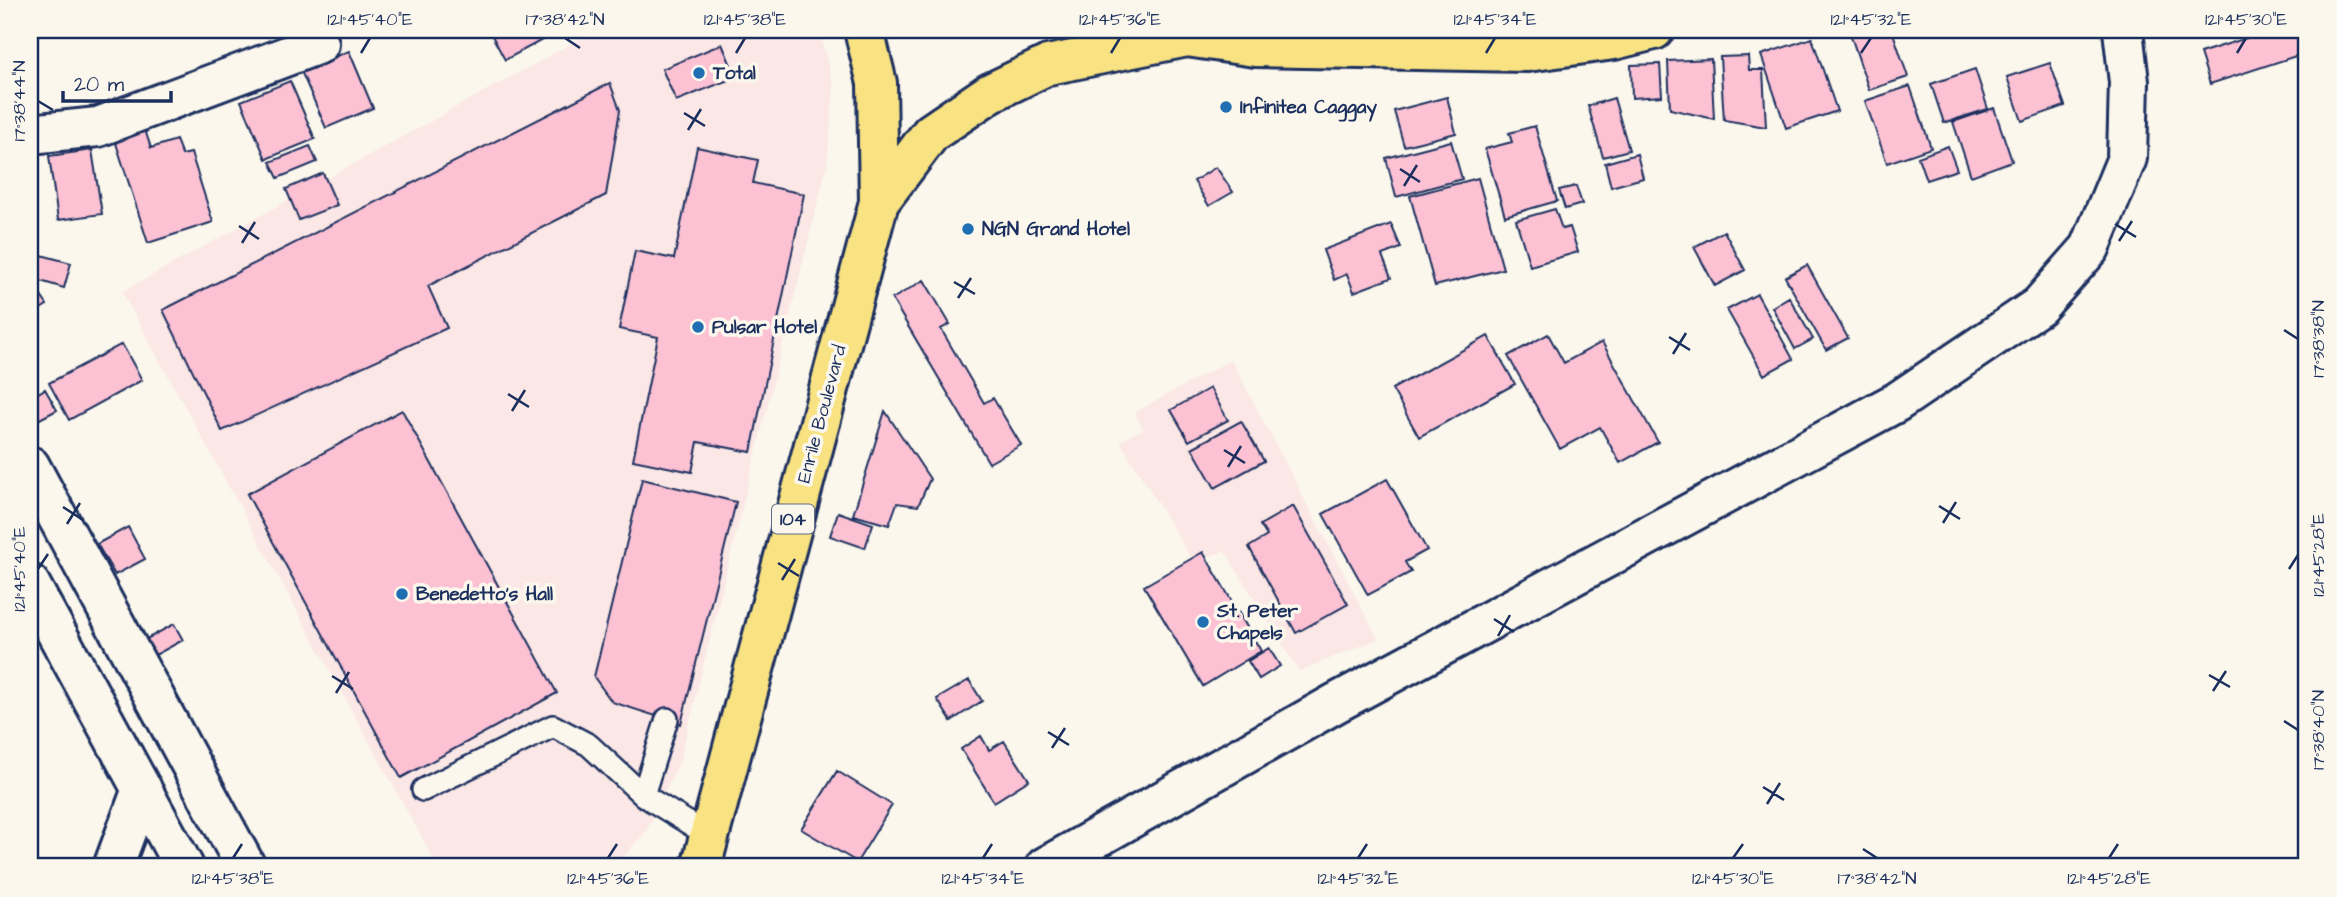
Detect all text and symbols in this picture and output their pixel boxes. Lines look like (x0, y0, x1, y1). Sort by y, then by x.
text: 121°45'40"E (327, 7, 413, 32)
text: 17°38'42"N (525, 7, 605, 32)
text: 121°45'38"E (704, 7, 787, 32)
text: 121°45'36"E (1079, 7, 1161, 32)
text: 121°45'34"E (1453, 7, 1537, 32)
text: 121°45'32"E (1830, 7, 1912, 32)
text: 121°45'30"E (2205, 7, 2287, 32)
text: 17°38'44"N (7, 60, 32, 142)
scale bar (63, 60, 172, 104)
place label: Total (712, 60, 756, 87)
marker: Total (691, 65, 707, 81)
text: 20 m (74, 70, 125, 99)
place label: Infinitea Caggay (1240, 94, 1378, 122)
marker: Infinitea Caggay (1218, 99, 1234, 115)
place label: NGN Grand Hotel (982, 216, 1130, 243)
marker: NGN Grand Hotel (960, 221, 976, 237)
text: 17°38'38"N (2306, 300, 2331, 378)
place label: Pulsar Hotel (712, 314, 817, 341)
marker: Pulsar Hotel (690, 319, 706, 335)
street label: Enrile Boulevard (791, 342, 853, 486)
road number: 104 (772, 504, 814, 534)
text: 121°45'28"E (2306, 513, 2331, 597)
text: 121°45'40"E (7, 526, 32, 612)
place label: Benedetto's Hall (416, 581, 553, 608)
marker: Benedetto's Hall (394, 586, 410, 602)
place label: St. Peter Chapels (1216, 598, 1299, 647)
marker: St. Peter Chapels (1195, 614, 1211, 630)
text: 17°38'40"N (2306, 690, 2331, 770)
text: 121°45'38"E (192, 866, 275, 891)
text: 121°45'36"E (567, 866, 649, 891)
text: 121°45'34"E (941, 866, 1025, 891)
text: 121°45'32"E (1317, 866, 1399, 891)
text: 121°45'30"E (1692, 866, 1774, 891)
text: 17°38'42"N (1837, 866, 1917, 891)
text: 121°45'28"E (2067, 866, 2151, 891)

